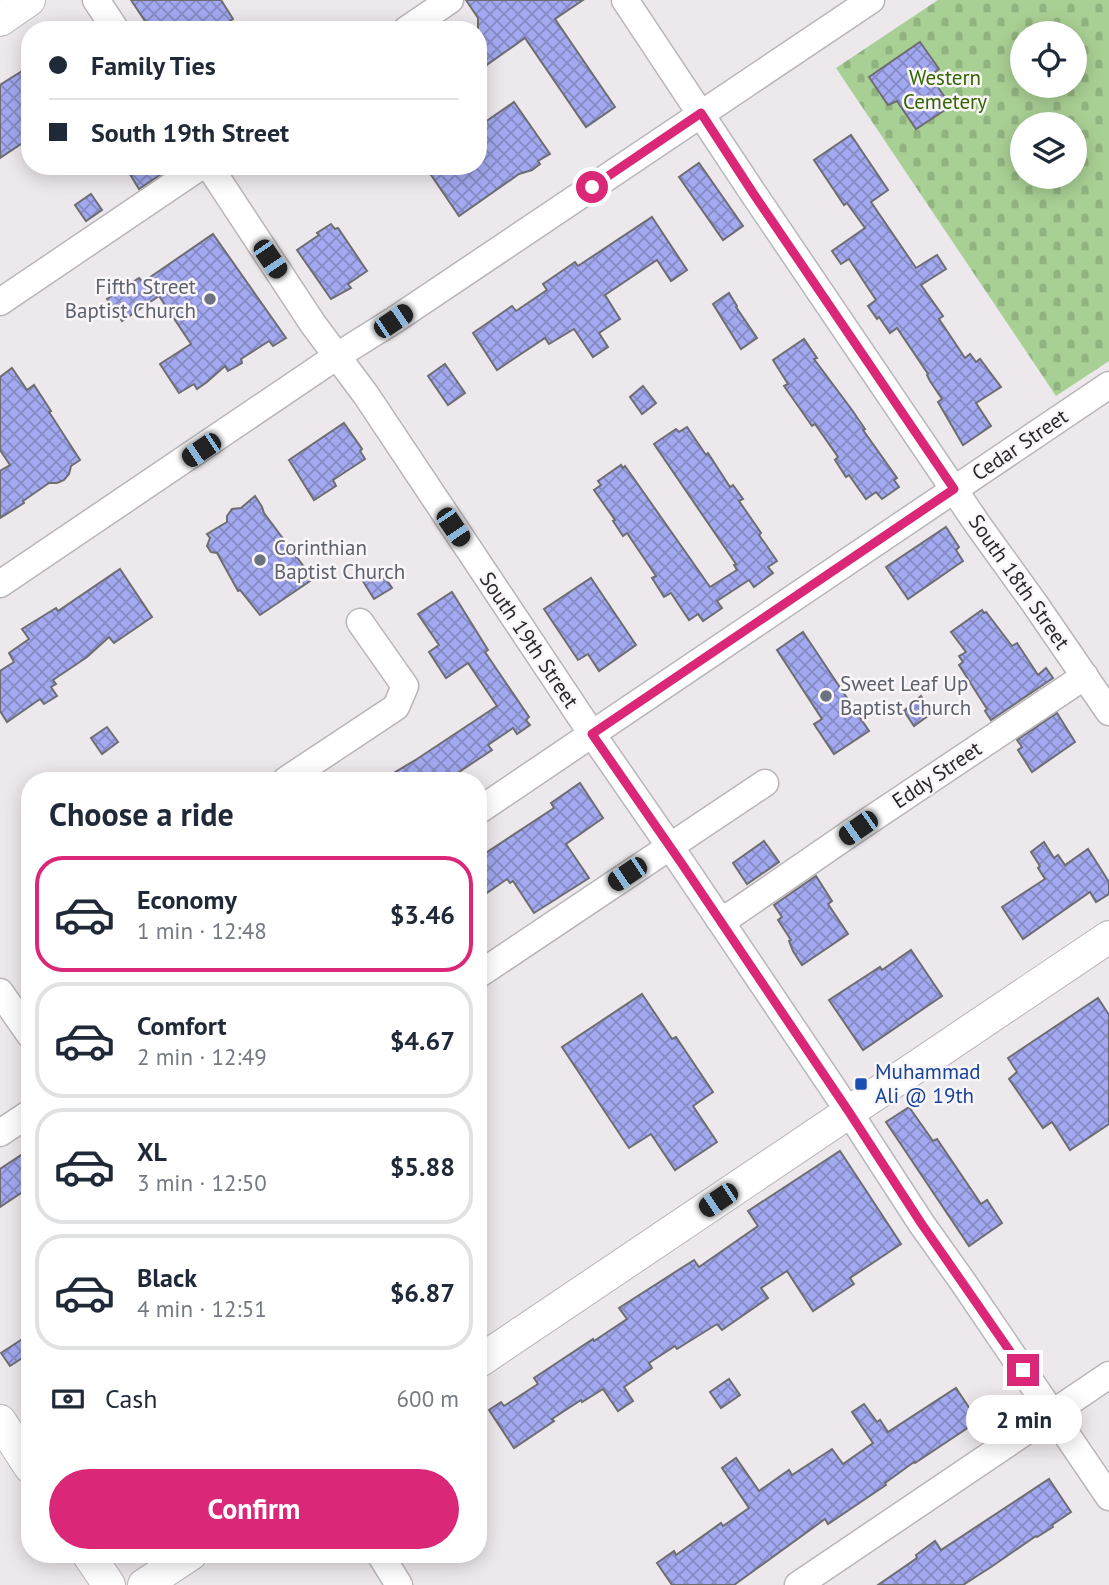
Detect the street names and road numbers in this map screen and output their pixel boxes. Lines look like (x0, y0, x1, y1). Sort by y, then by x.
street label: Cedar Street (967, 403, 1073, 487)
street label: South 18th Street (963, 509, 1076, 654)
street label: South 19th Street (474, 566, 585, 713)
street label: Eddy Street (887, 735, 987, 814)

